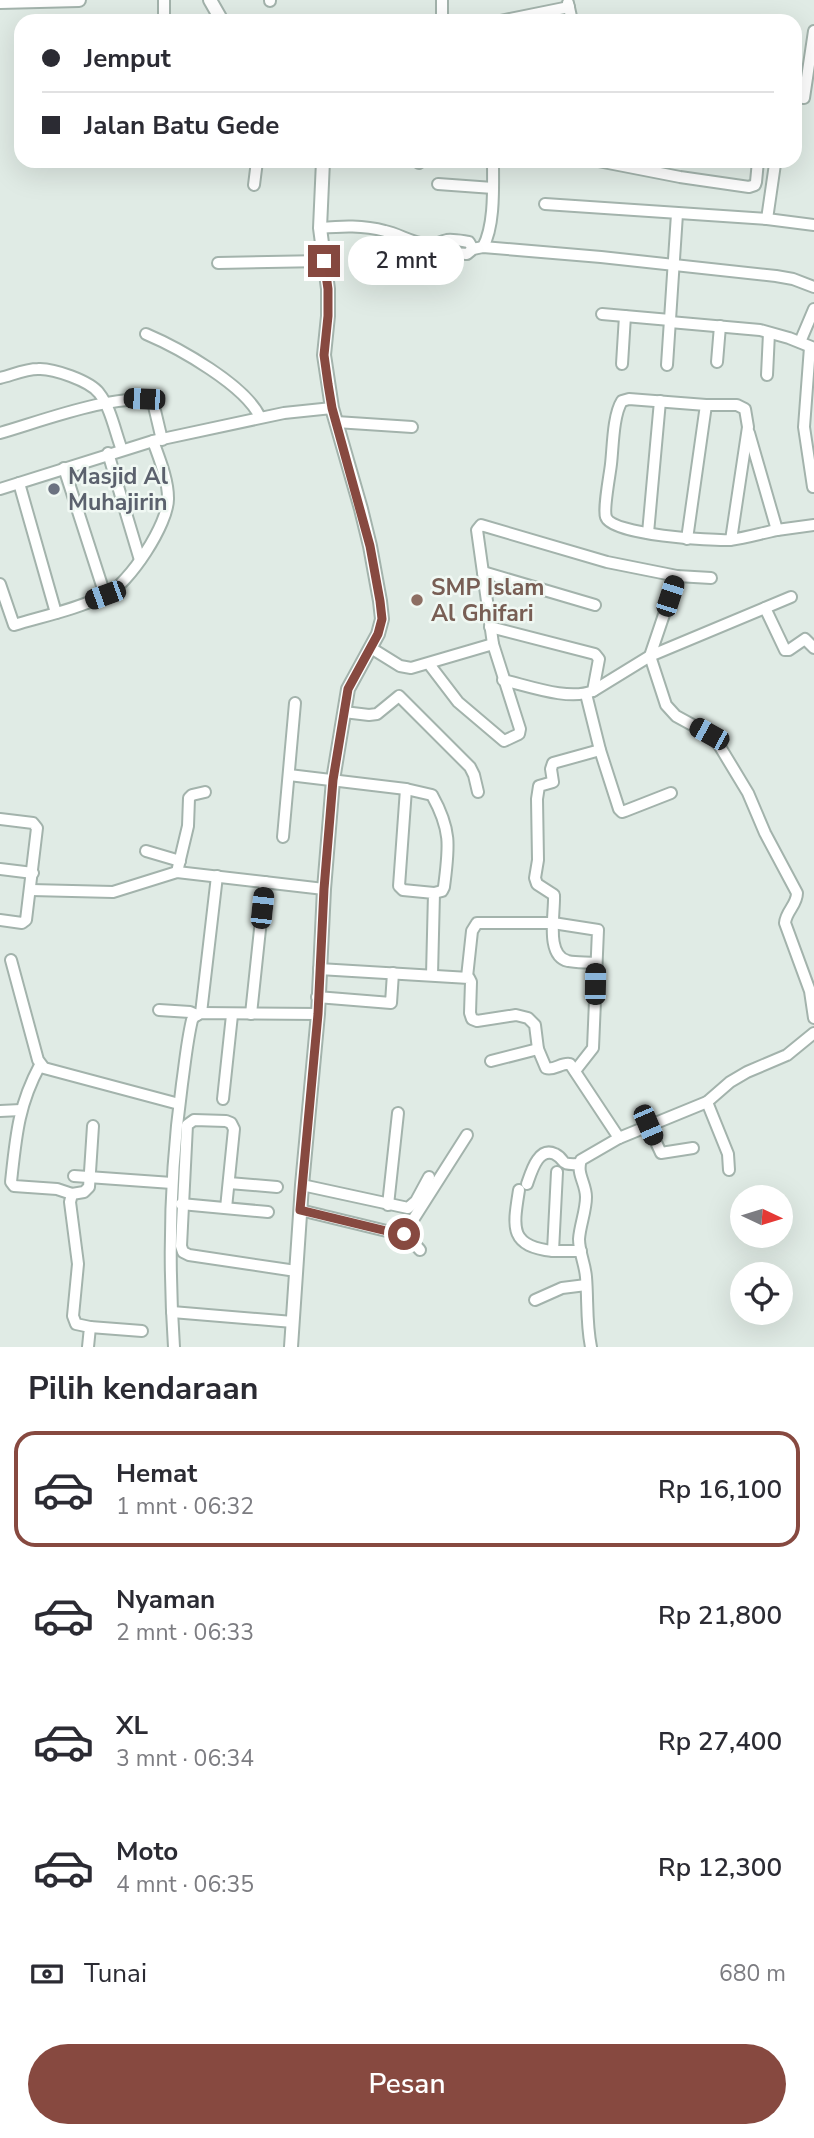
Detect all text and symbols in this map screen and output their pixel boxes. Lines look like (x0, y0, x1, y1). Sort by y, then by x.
text: Jemput (84, 41, 171, 76)
text: Jalan Batu Gede (84, 108, 279, 143)
callout: 2 mnt (348, 236, 464, 286)
route end (308, 245, 340, 277)
text: 2 mnt (375, 245, 437, 276)
car (123, 388, 166, 410)
place label: Masjid Al Muhajirin (68, 461, 169, 518)
marker: Masjid Al Muhajirin (46, 481, 62, 497)
place label: SMP Islam Al Ghifari (431, 572, 544, 629)
car (654, 573, 687, 619)
car (82, 578, 129, 612)
marker: SMP Islam Al Ghifari (409, 592, 425, 608)
car (686, 715, 733, 753)
car (250, 886, 275, 930)
car (585, 963, 606, 1005)
car (631, 1102, 666, 1148)
north arrow (730, 1185, 793, 1248)
map controls (730, 1185, 793, 1325)
route start (388, 1218, 420, 1250)
button: locate (730, 1262, 793, 1325)
text: Pilih kendaraan (28, 1367, 258, 1410)
text: Hemat (116, 1456, 197, 1491)
icon: car (32, 1458, 95, 1521)
text: Rp 16,100 (658, 1472, 782, 1507)
text: 1 mnt · 06:32 (116, 1491, 254, 1522)
text: Nyaman (116, 1582, 215, 1617)
icon: car (32, 1584, 95, 1647)
text: Rp 21,800 (658, 1598, 782, 1633)
text: 2 mnt · 06:33 (116, 1617, 254, 1648)
text: XL (116, 1708, 148, 1743)
icon: car (32, 1710, 95, 1773)
text: Rp 27,400 (658, 1724, 782, 1759)
text: 3 mnt · 06:34 (116, 1743, 254, 1774)
text: Moto (116, 1834, 178, 1869)
icon: car (32, 1836, 95, 1899)
text: Rp 12,300 (658, 1850, 782, 1885)
text: 4 mnt · 06:35 (116, 1869, 254, 1900)
icon: cash (28, 1955, 66, 1993)
text: Tunai (84, 1956, 147, 1991)
text: 680 m (719, 1958, 786, 1989)
button: Pesan (28, 2044, 786, 2124)

